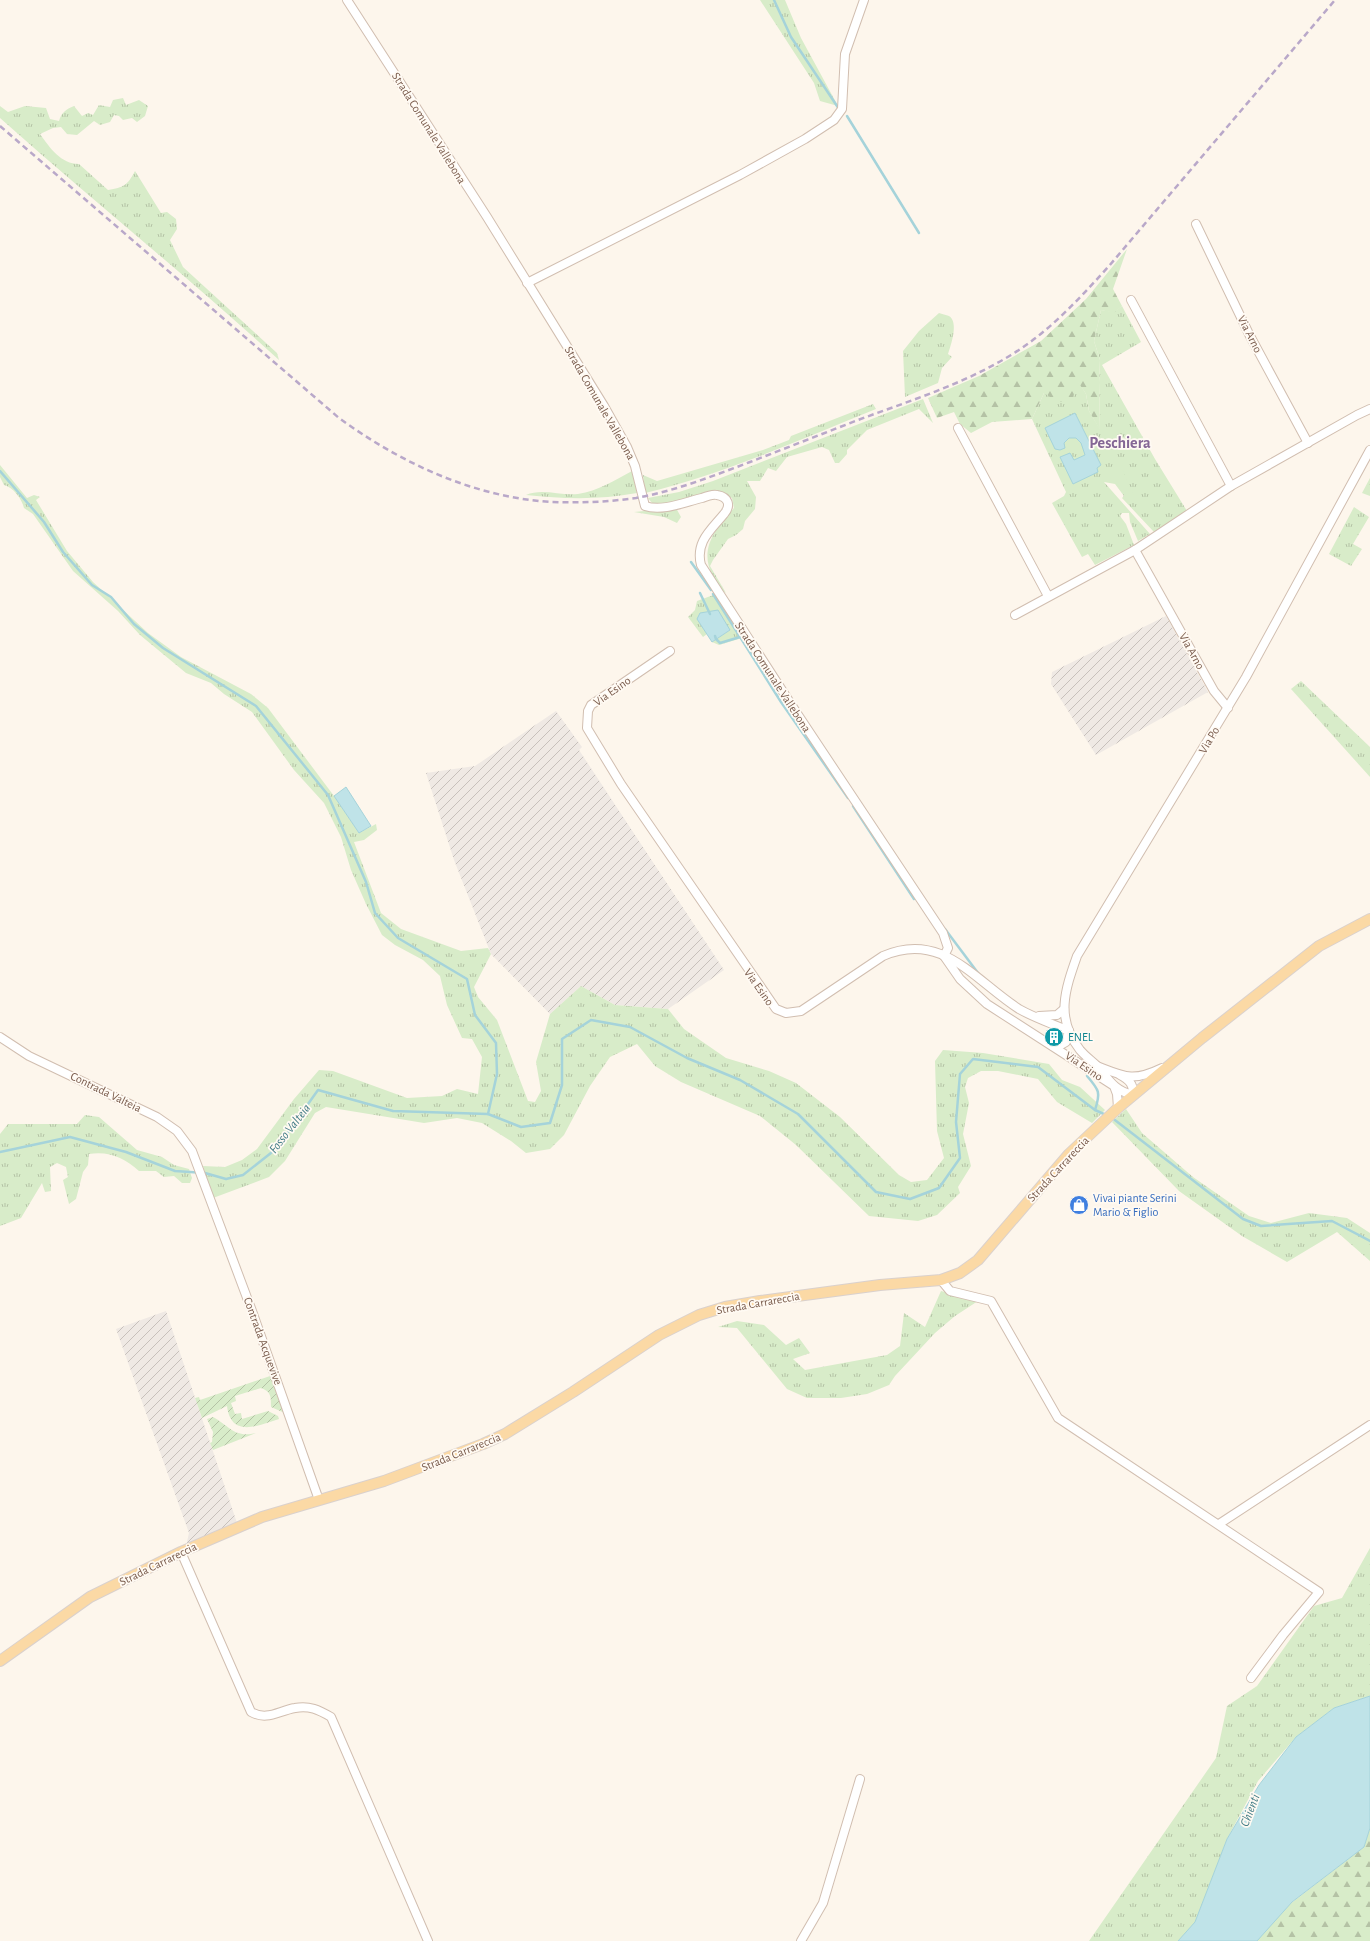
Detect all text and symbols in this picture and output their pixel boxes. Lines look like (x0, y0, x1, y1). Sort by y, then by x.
street label: Strada Comunale Vallebona (390, 70, 468, 186)
street label: Via Arno (1236, 313, 1264, 355)
street label: Strada Comunale Vallebona (563, 344, 638, 462)
district label: Peschiera (1089, 435, 1151, 451)
street label: Strada Comunale Vallebona (733, 620, 813, 735)
street label: Via Arno (1177, 631, 1207, 671)
street label: Via Esino (591, 674, 633, 708)
street label: Via Po (1196, 724, 1222, 755)
street label: Via Esino (742, 966, 776, 1008)
building icon: ENEL (1043, 1026, 1065, 1048)
place label: ENEL (1068, 1031, 1093, 1043)
street label: Via Esino (1063, 1049, 1105, 1083)
street label: Contrada Valteia (69, 1070, 144, 1114)
water label: Fosso Valteia (267, 1102, 313, 1156)
street label: Strada Carrareccia (1025, 1134, 1091, 1204)
place label: Vivai piante Serini Mario & Figlio (1093, 1192, 1177, 1218)
shop icon: Vivai piante Serini Mario & Figlio (1068, 1194, 1090, 1216)
street label: Strada Carrareccia (715, 1290, 801, 1316)
street label: Contrada Acquevive (242, 1296, 284, 1386)
street label: Strada Carrareccia (420, 1430, 503, 1473)
street label: Strada Carrareccia (117, 1540, 199, 1588)
water label: Chienti (1238, 1792, 1263, 1829)

